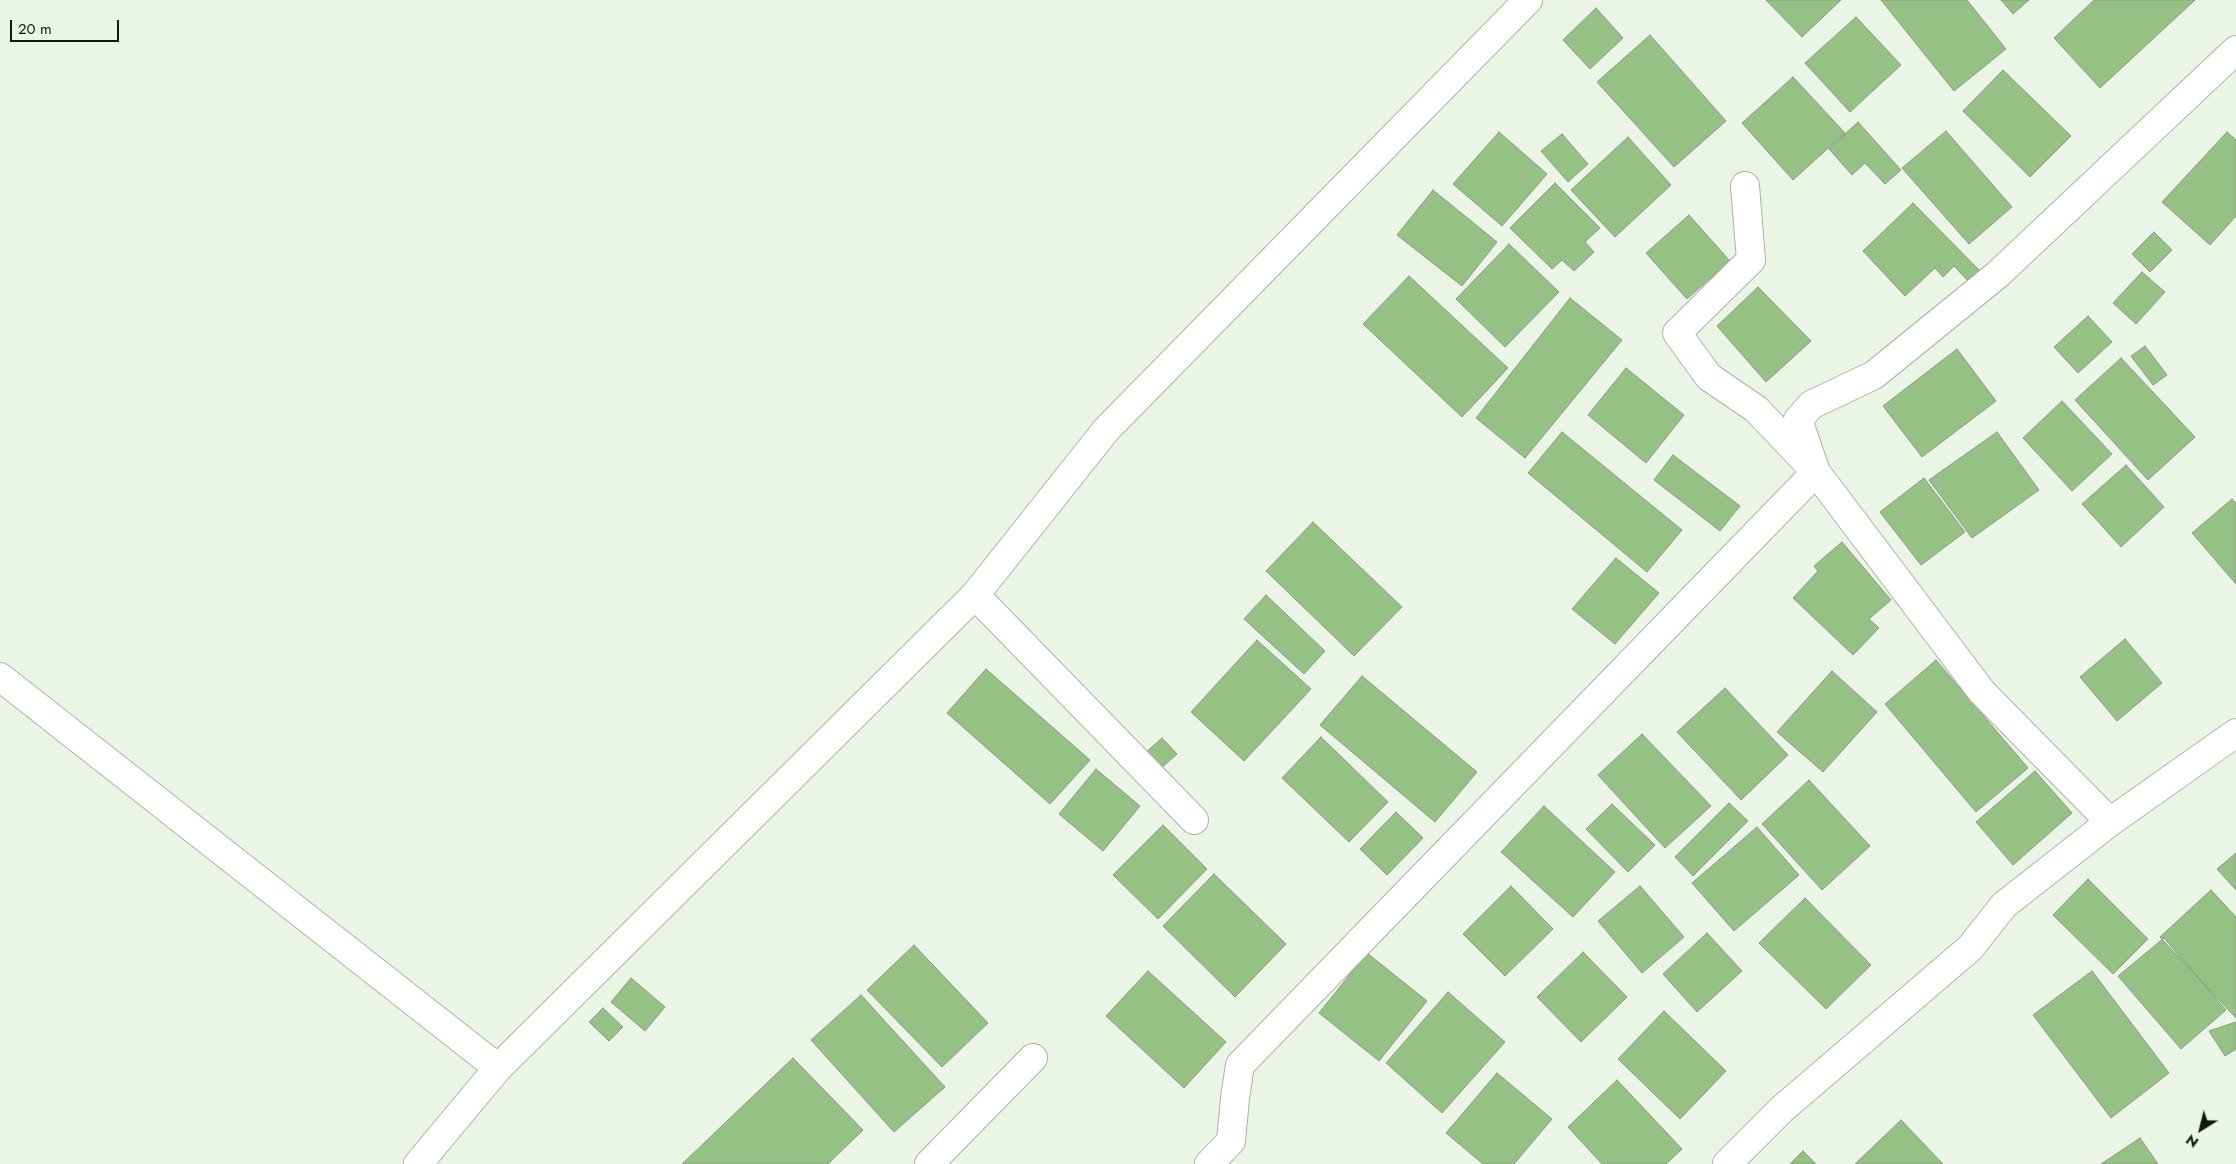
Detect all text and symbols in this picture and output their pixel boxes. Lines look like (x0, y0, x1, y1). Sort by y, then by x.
scale bar (12, 10, 121, 42)
text: 20 m (18, 18, 52, 40)
north arrow (2176, 1104, 2226, 1154)
text: N (2182, 1130, 2203, 1152)

